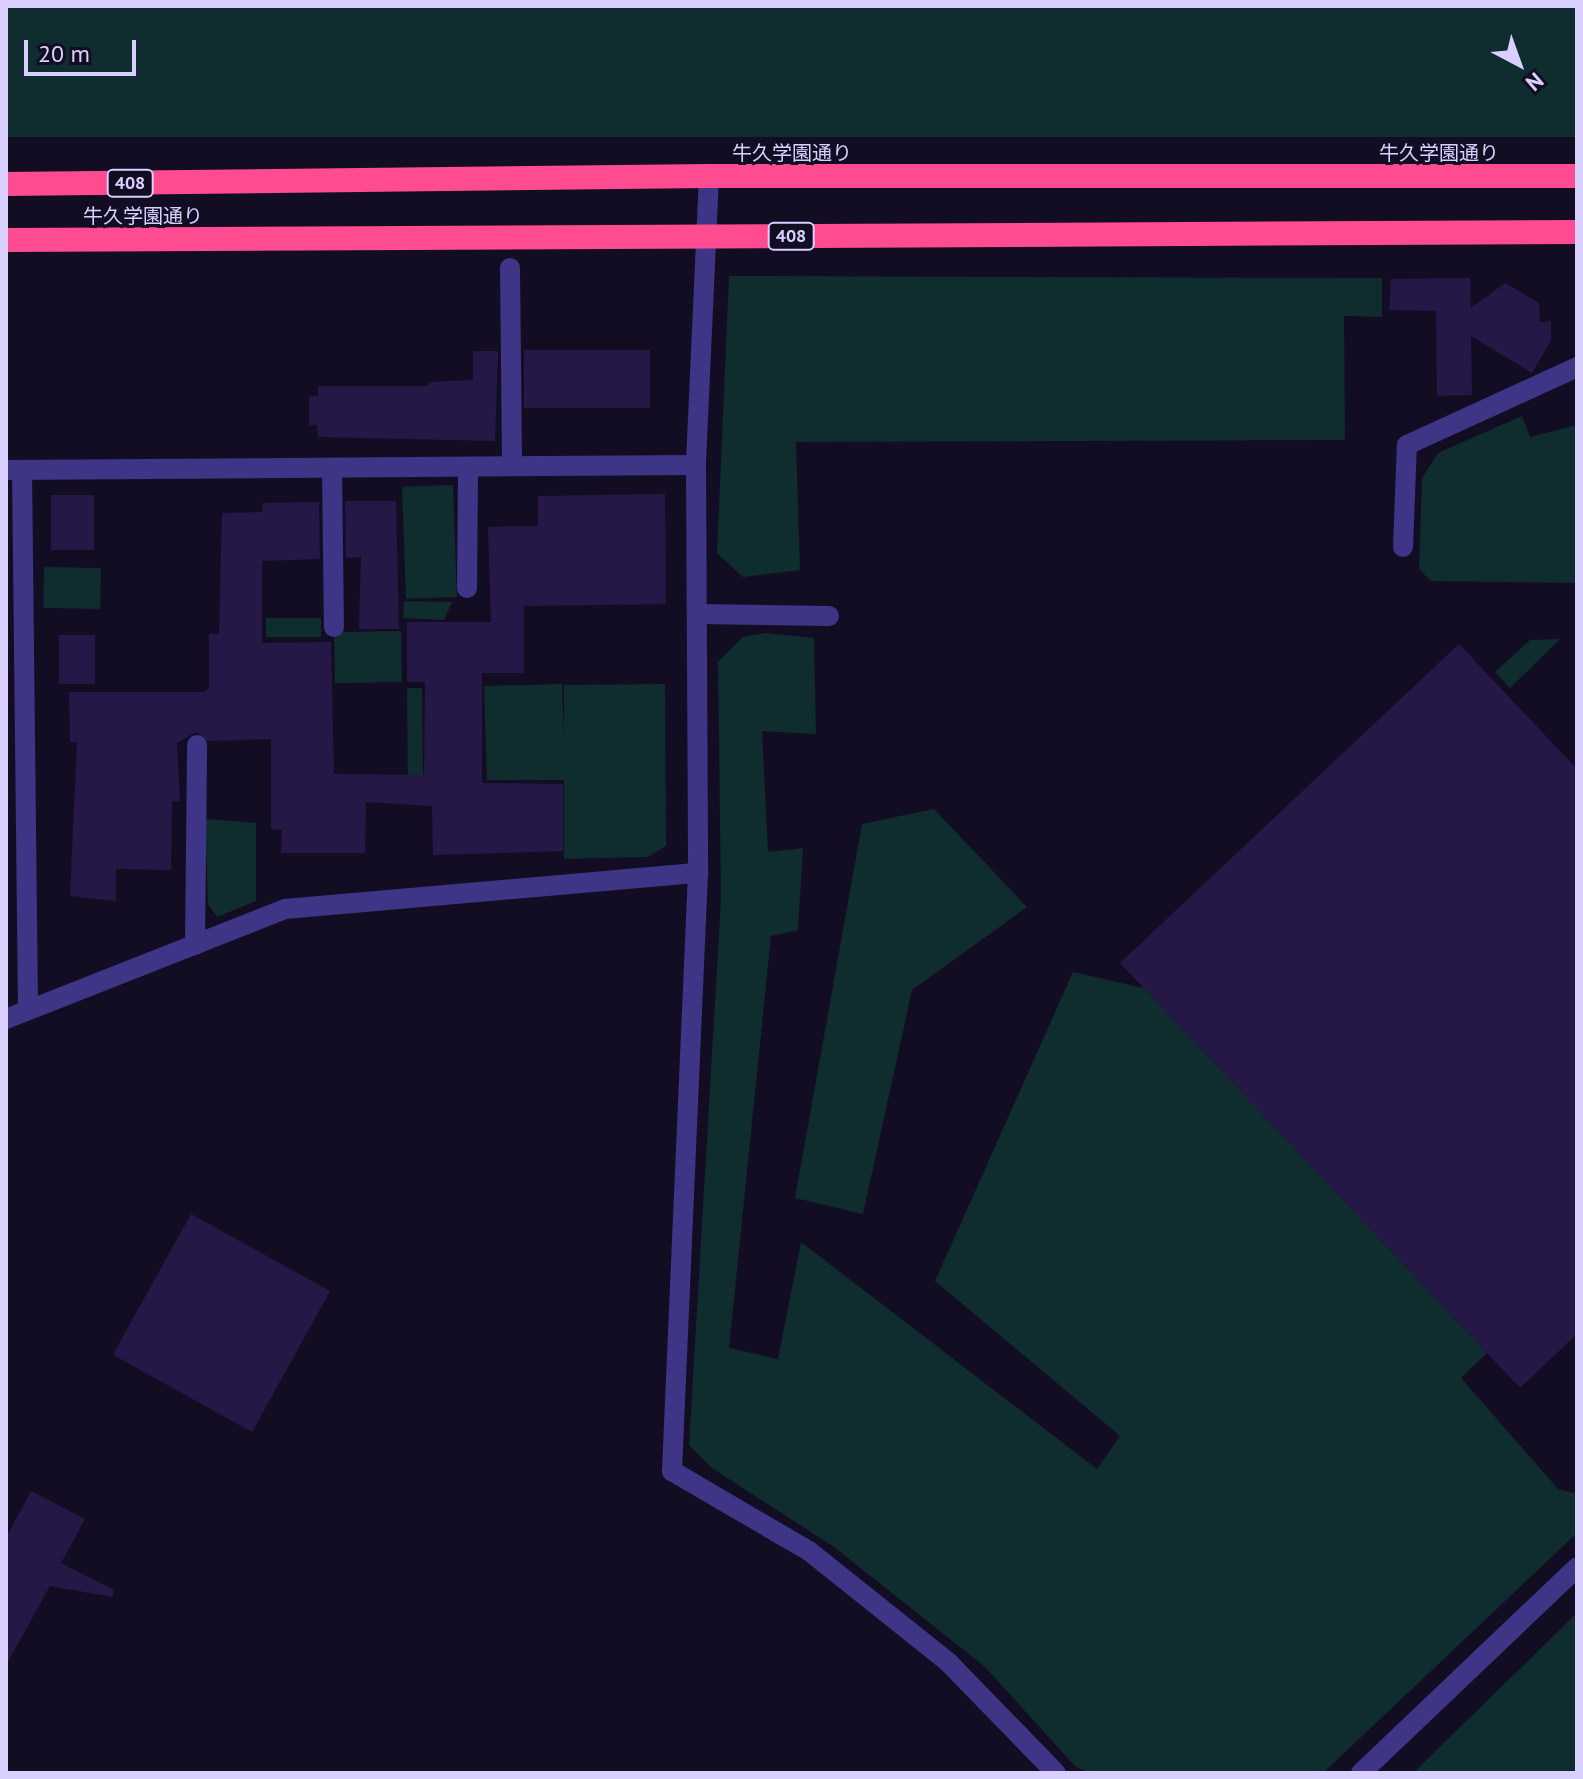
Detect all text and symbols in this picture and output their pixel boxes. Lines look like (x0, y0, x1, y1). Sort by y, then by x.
scale bar (28, 24, 140, 74)
north arrow (1479, 24, 1559, 104)
text: 20 m (38, 38, 90, 69)
text: N (1520, 67, 1549, 97)
street label: 牛久学園通り (732, 141, 852, 165)
street label: 牛久学園通り (1379, 141, 1499, 165)
road number: 408 (106, 169, 154, 197)
street label: 牛久学園通り (83, 204, 203, 228)
road number: 408 (767, 222, 815, 250)

